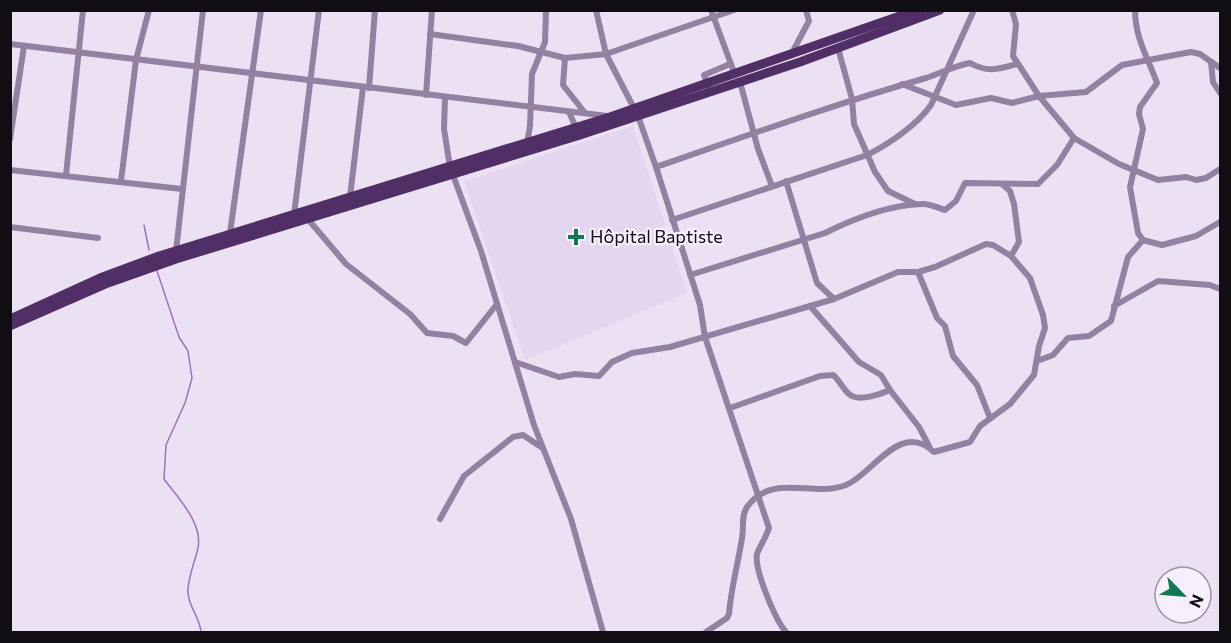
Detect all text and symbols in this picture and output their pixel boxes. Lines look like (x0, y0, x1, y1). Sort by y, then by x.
place label: Hôpital Baptiste (590, 225, 723, 247)
marker: Hôpital Baptiste (567, 228, 585, 246)
north arrow (1153, 565, 1213, 625)
text: N (1186, 592, 1208, 611)

